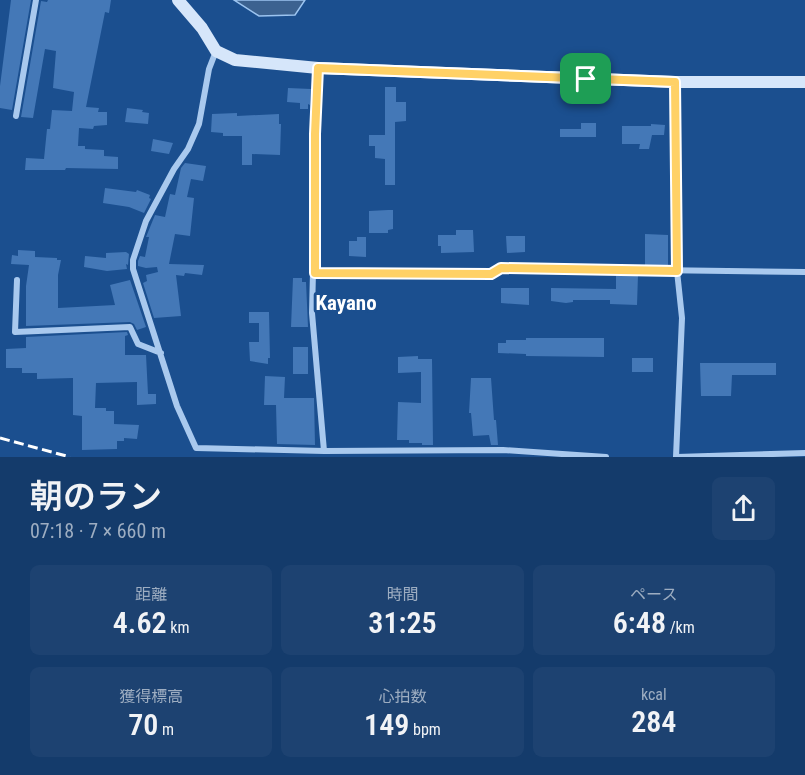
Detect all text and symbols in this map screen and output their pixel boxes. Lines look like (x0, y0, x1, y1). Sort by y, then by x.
pin (560, 53, 611, 104)
icon: arrive (569, 62, 602, 95)
district label: Kayano (315, 291, 377, 315)
text: 朝のラン (30, 477, 162, 516)
button: share (712, 477, 775, 540)
text: 07:18 · 7 × 660 m (30, 519, 166, 543)
text: 距離 (135, 585, 167, 604)
text: 時間 (386, 585, 419, 604)
text: ペース (630, 585, 677, 604)
text: 4.62 (113, 605, 167, 640)
text: 31:25 (368, 605, 437, 640)
text: 6:48 (613, 605, 666, 640)
text: km (167, 618, 190, 637)
text: /km (666, 618, 695, 637)
text: kcal (641, 685, 667, 704)
text: 獲得標高 (119, 687, 183, 706)
text: 心拍数 (378, 687, 427, 706)
text: 284 (631, 704, 676, 739)
text: 70 (128, 707, 158, 742)
text: 149 (364, 707, 409, 742)
text: m (158, 720, 174, 739)
text: bpm (409, 720, 441, 739)

